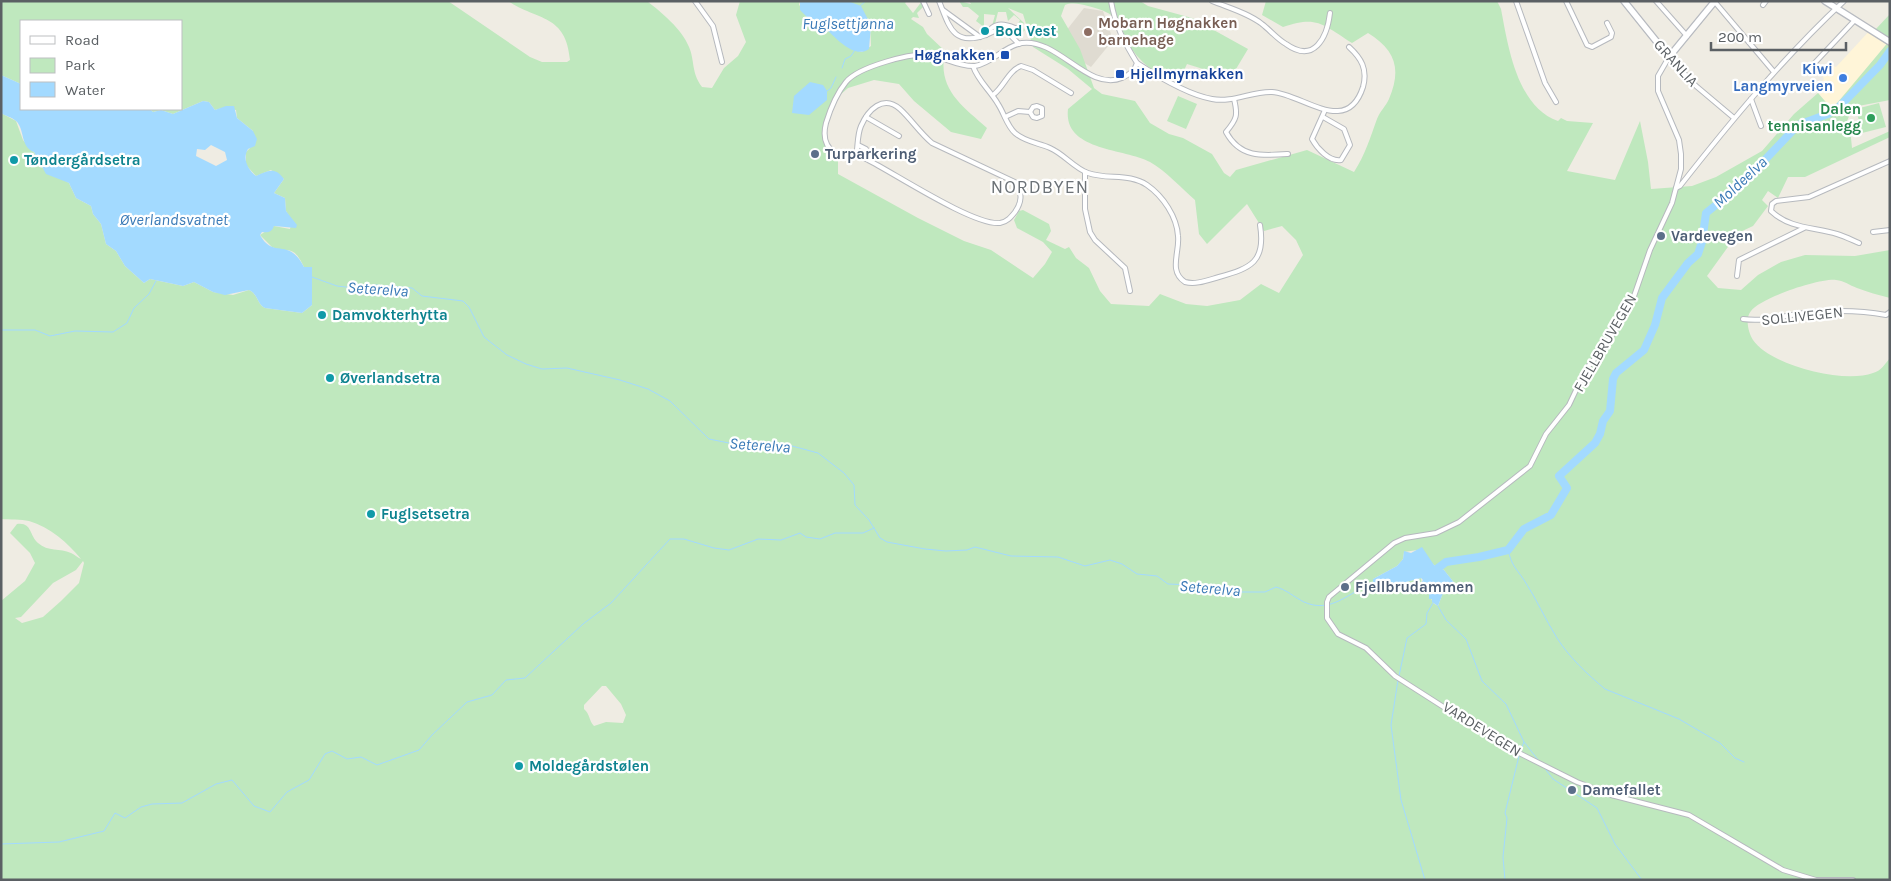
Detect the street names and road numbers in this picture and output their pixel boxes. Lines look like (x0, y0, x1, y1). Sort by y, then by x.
street label: GRANLIA (1650, 36, 1702, 91)
street label: FJELLBRUVEGEN (1570, 291, 1640, 395)
street label: SOLLIVEGEN (1760, 303, 1844, 329)
street label: VARDEVEGEN (1439, 698, 1525, 760)

